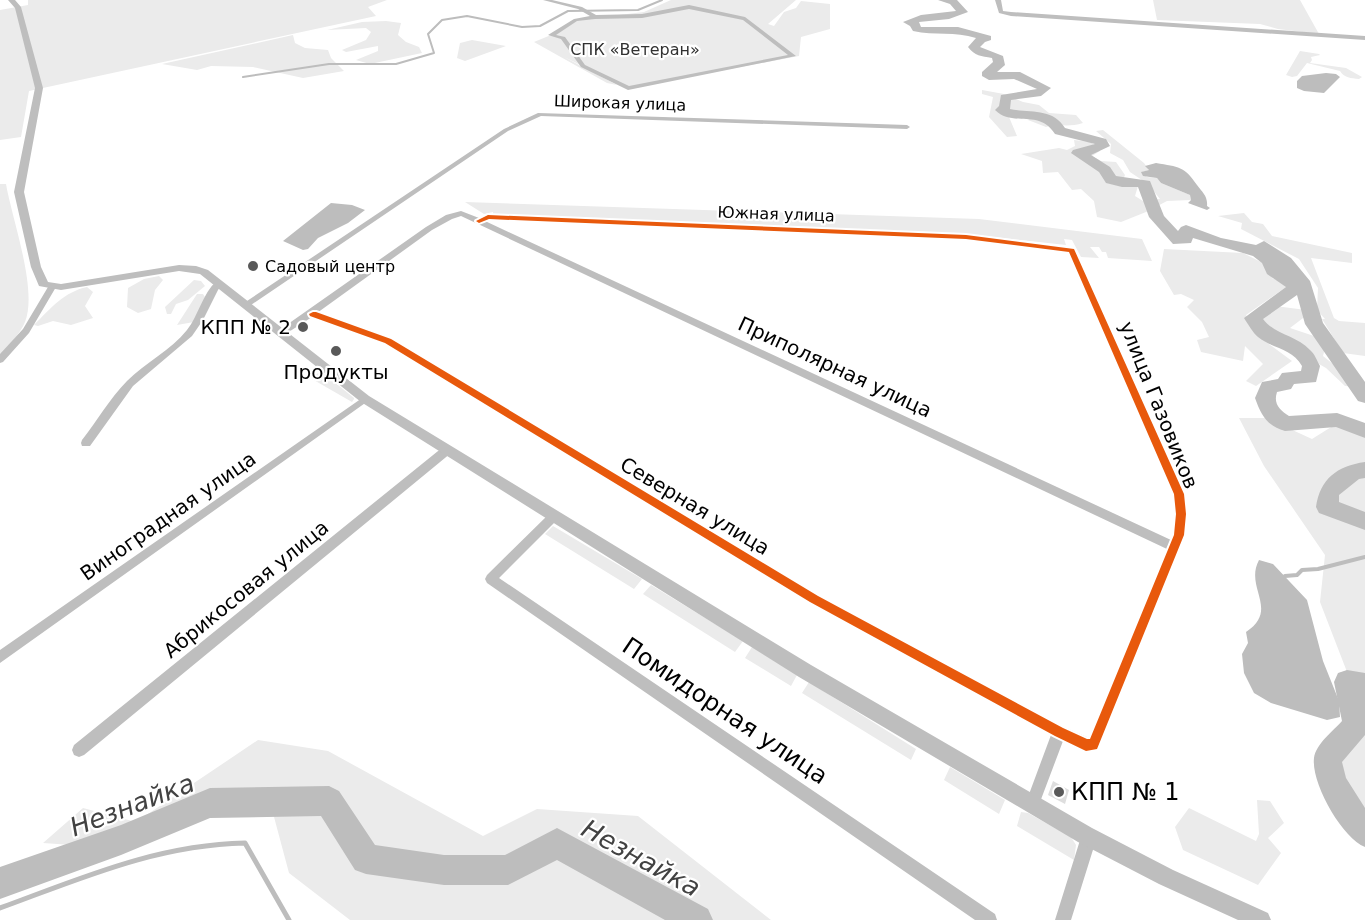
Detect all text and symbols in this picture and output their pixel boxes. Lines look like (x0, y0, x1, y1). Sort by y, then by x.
park label: СПК «Ветеран» (570, 40, 700, 59)
street label: Широкая улица (553, 91, 687, 115)
street label: Южная улица (717, 202, 835, 226)
place label: Садовый центр (265, 257, 395, 276)
marker: Садовый центр (246, 259, 260, 273)
street label: Приполярная улица (734, 312, 936, 422)
place label: КПП № 2 (200, 315, 291, 339)
street label: улица Газовиков (1115, 318, 1203, 492)
marker: КПП № 2 (296, 320, 310, 334)
marker: Продукты (329, 344, 343, 358)
place label: Продукты (283, 360, 389, 384)
street label: Виноградная улица (76, 446, 260, 586)
street label: Северная улица (616, 452, 774, 560)
street label: Абрикосовая улица (159, 515, 333, 663)
street label: Помидорная улица (617, 632, 833, 790)
water label: Незнайка (66, 768, 198, 842)
place label: КПП № 1 (1071, 778, 1180, 806)
marker: КПП № 1 (1052, 785, 1066, 799)
water label: Незнайка (577, 813, 705, 903)

